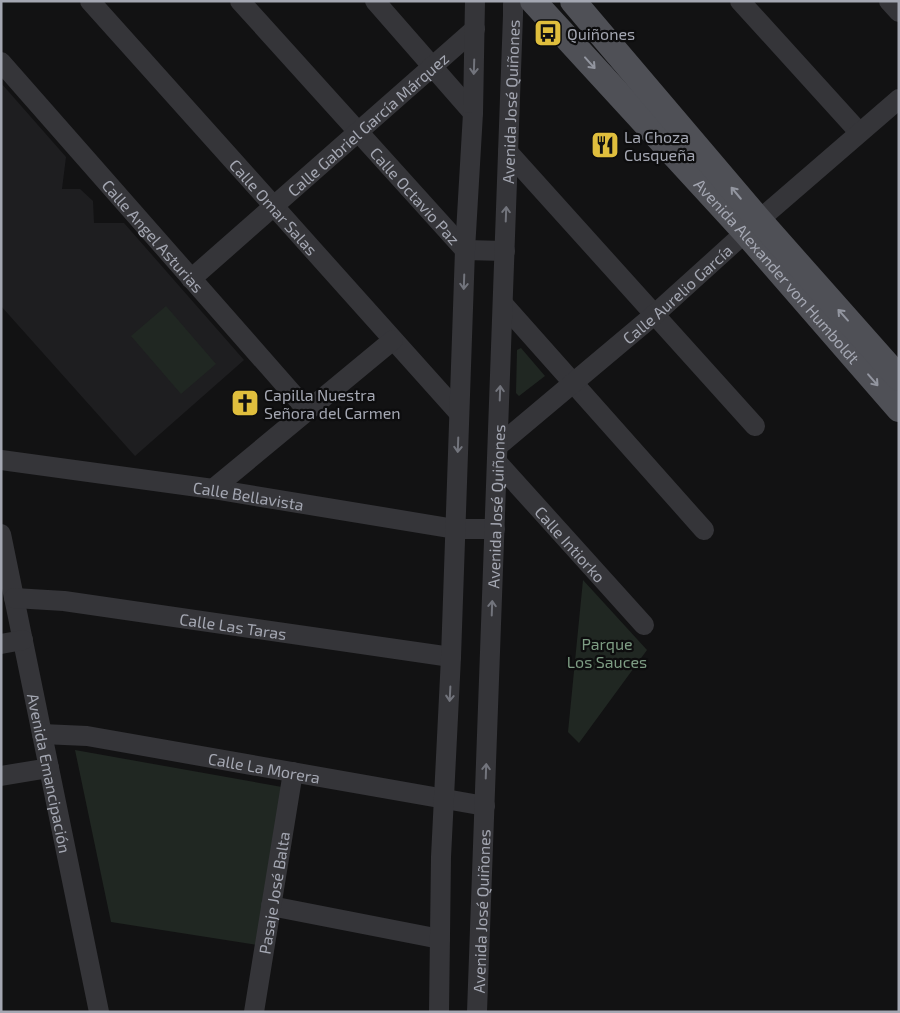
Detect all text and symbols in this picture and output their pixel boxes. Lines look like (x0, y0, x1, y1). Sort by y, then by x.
bus stop icon: Quiñones (533, 18, 563, 48)
street label: Avenida José Quiñones (497, 19, 522, 184)
place label: Quiñones (567, 24, 635, 44)
street label: Calle Gabriel García Márquez (283, 48, 452, 200)
one-way arrow (584, 57, 596, 69)
one-way arrow (469, 59, 479, 75)
place label: La Choza Cusqueña (624, 127, 695, 164)
restaurant icon: La Choza Cusqueña (590, 130, 620, 160)
street label: Calle Octavio Paz (367, 143, 464, 248)
street label: Calle Omar Salas (226, 155, 322, 258)
street label: Avenida Alexander von Humboldt (691, 174, 864, 367)
street label: Calle Angel Asturias (99, 175, 208, 296)
one-way arrow (731, 187, 742, 200)
one-way arrow (501, 206, 511, 222)
street label: Calle Aurelio García (618, 240, 736, 347)
one-way arrow (459, 274, 468, 290)
one-way arrow (838, 308, 849, 321)
one-way arrow (868, 373, 879, 386)
place label: Capilla Nuestra Señora del Carmen (264, 385, 401, 422)
one-way arrow (495, 386, 504, 402)
church icon: Capilla Nuestra Señora del Carmen (230, 388, 260, 418)
street label: Avenida José Quiñones (483, 424, 508, 589)
one-way arrow (453, 436, 462, 452)
street label: Calle Bellavista (192, 477, 305, 513)
street label: Calle Intiorko (532, 502, 610, 586)
one-way arrow (487, 601, 497, 617)
street label: Calle Las Taras (178, 608, 288, 643)
park label: Parque Los Sauces (567, 634, 647, 671)
one-way arrow (445, 686, 454, 702)
street label: Avenida Emancipación (24, 691, 76, 855)
street label: Calle La Morera (207, 748, 322, 786)
one-way arrow (482, 763, 491, 779)
street label: Avenida José Quiñones (468, 829, 493, 993)
street label: Pasaje José Balta (254, 830, 293, 955)

